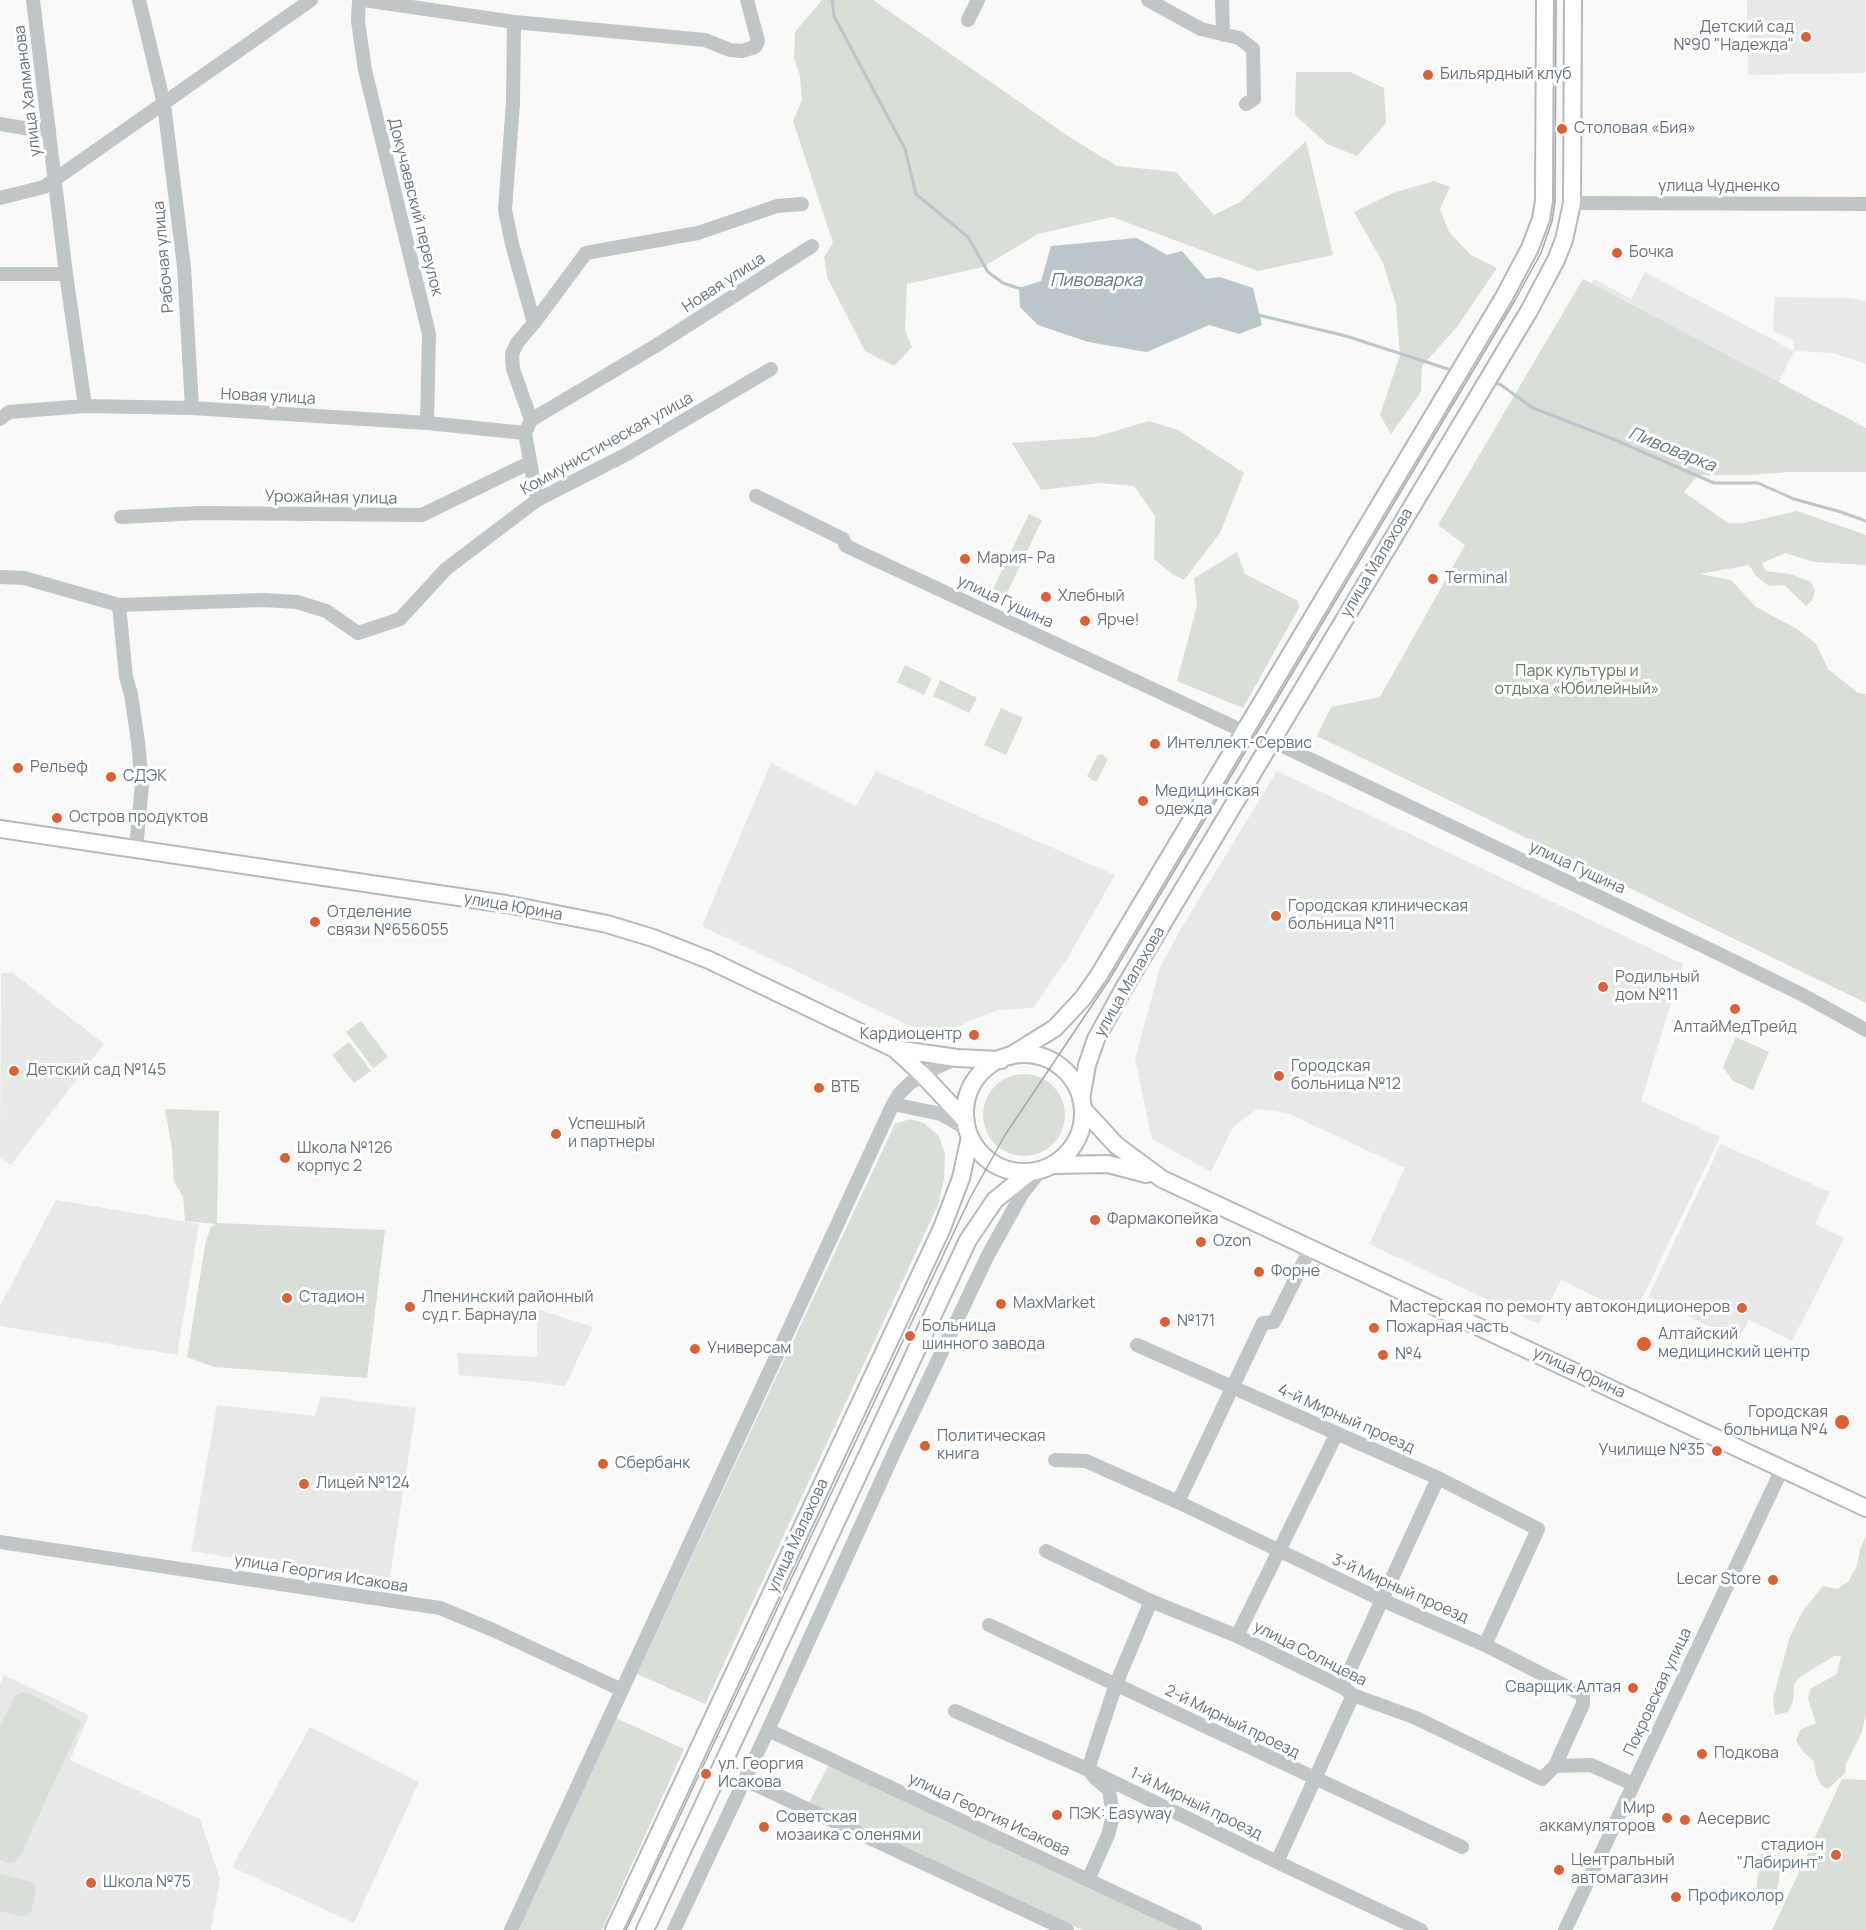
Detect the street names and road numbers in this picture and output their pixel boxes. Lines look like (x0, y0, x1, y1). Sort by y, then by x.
street label: улица Халманова (10, 24, 46, 158)
street label: Докучаевский переулок (384, 116, 446, 298)
street label: улица Чудненко (1658, 177, 1780, 197)
street label: Рабочая улица (150, 200, 178, 314)
street label: Новая улица (679, 249, 769, 317)
street label: Новая улица (220, 385, 316, 409)
street label: Коммунистическая улица (517, 389, 697, 499)
street label: Урожайная улица (265, 487, 397, 509)
street label: улица Малахова (1337, 505, 1417, 621)
street label: улица Гущина (954, 571, 1056, 633)
street label: улица Гущина (1526, 837, 1628, 899)
street label: улица Юрина (462, 889, 564, 925)
street label: улица Малахова (1091, 924, 1169, 1040)
street label: улица Юрина (1530, 1343, 1628, 1403)
street label: 4-й Мирный проезд (1275, 1380, 1417, 1458)
street label: улица Малахова (763, 1476, 833, 1596)
street label: 3-й Мирный проезд (1329, 1550, 1471, 1628)
street label: улица Георгия Исакова (233, 1551, 409, 1597)
street label: улица Солнцева (1250, 1617, 1370, 1691)
street label: Покровская улица (1620, 1625, 1696, 1759)
street label: 2-й Мирный проезд (1162, 1681, 1302, 1763)
street label: 1-й Мирный проезд (1127, 1764, 1265, 1844)
street label: улица Георгия Исакова (905, 1769, 1073, 1861)

